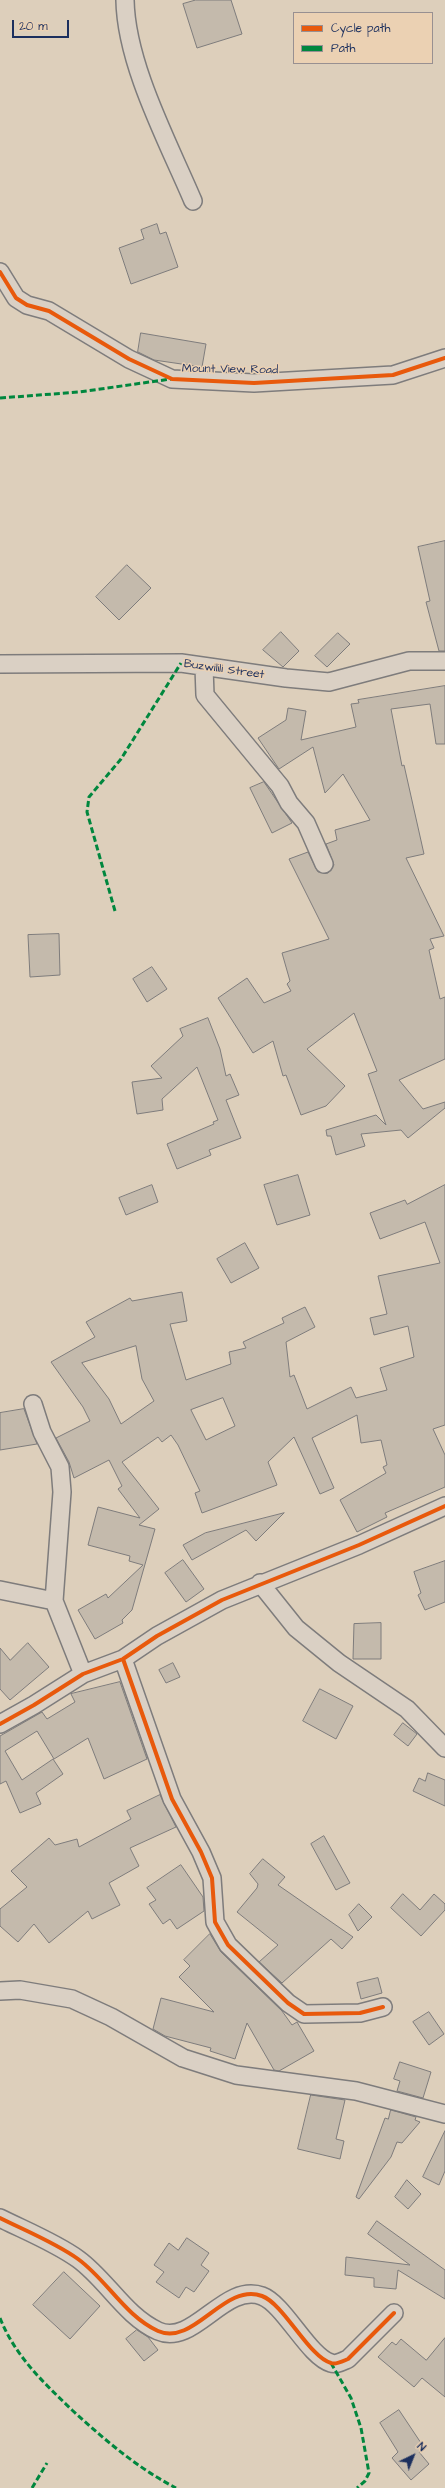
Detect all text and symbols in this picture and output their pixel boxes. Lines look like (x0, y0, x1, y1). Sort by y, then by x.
scale bar (14, 12, 71, 38)
legend (293, 12, 433, 64)
text: 20 m (19, 18, 48, 35)
text: Cycle path (331, 20, 390, 37)
text: Path (331, 40, 356, 57)
street label: Mount View Road (182, 362, 278, 378)
street label: Buzwilili Street (183, 657, 265, 683)
north arrow (393, 2436, 433, 2476)
text: N (414, 2439, 429, 2455)

